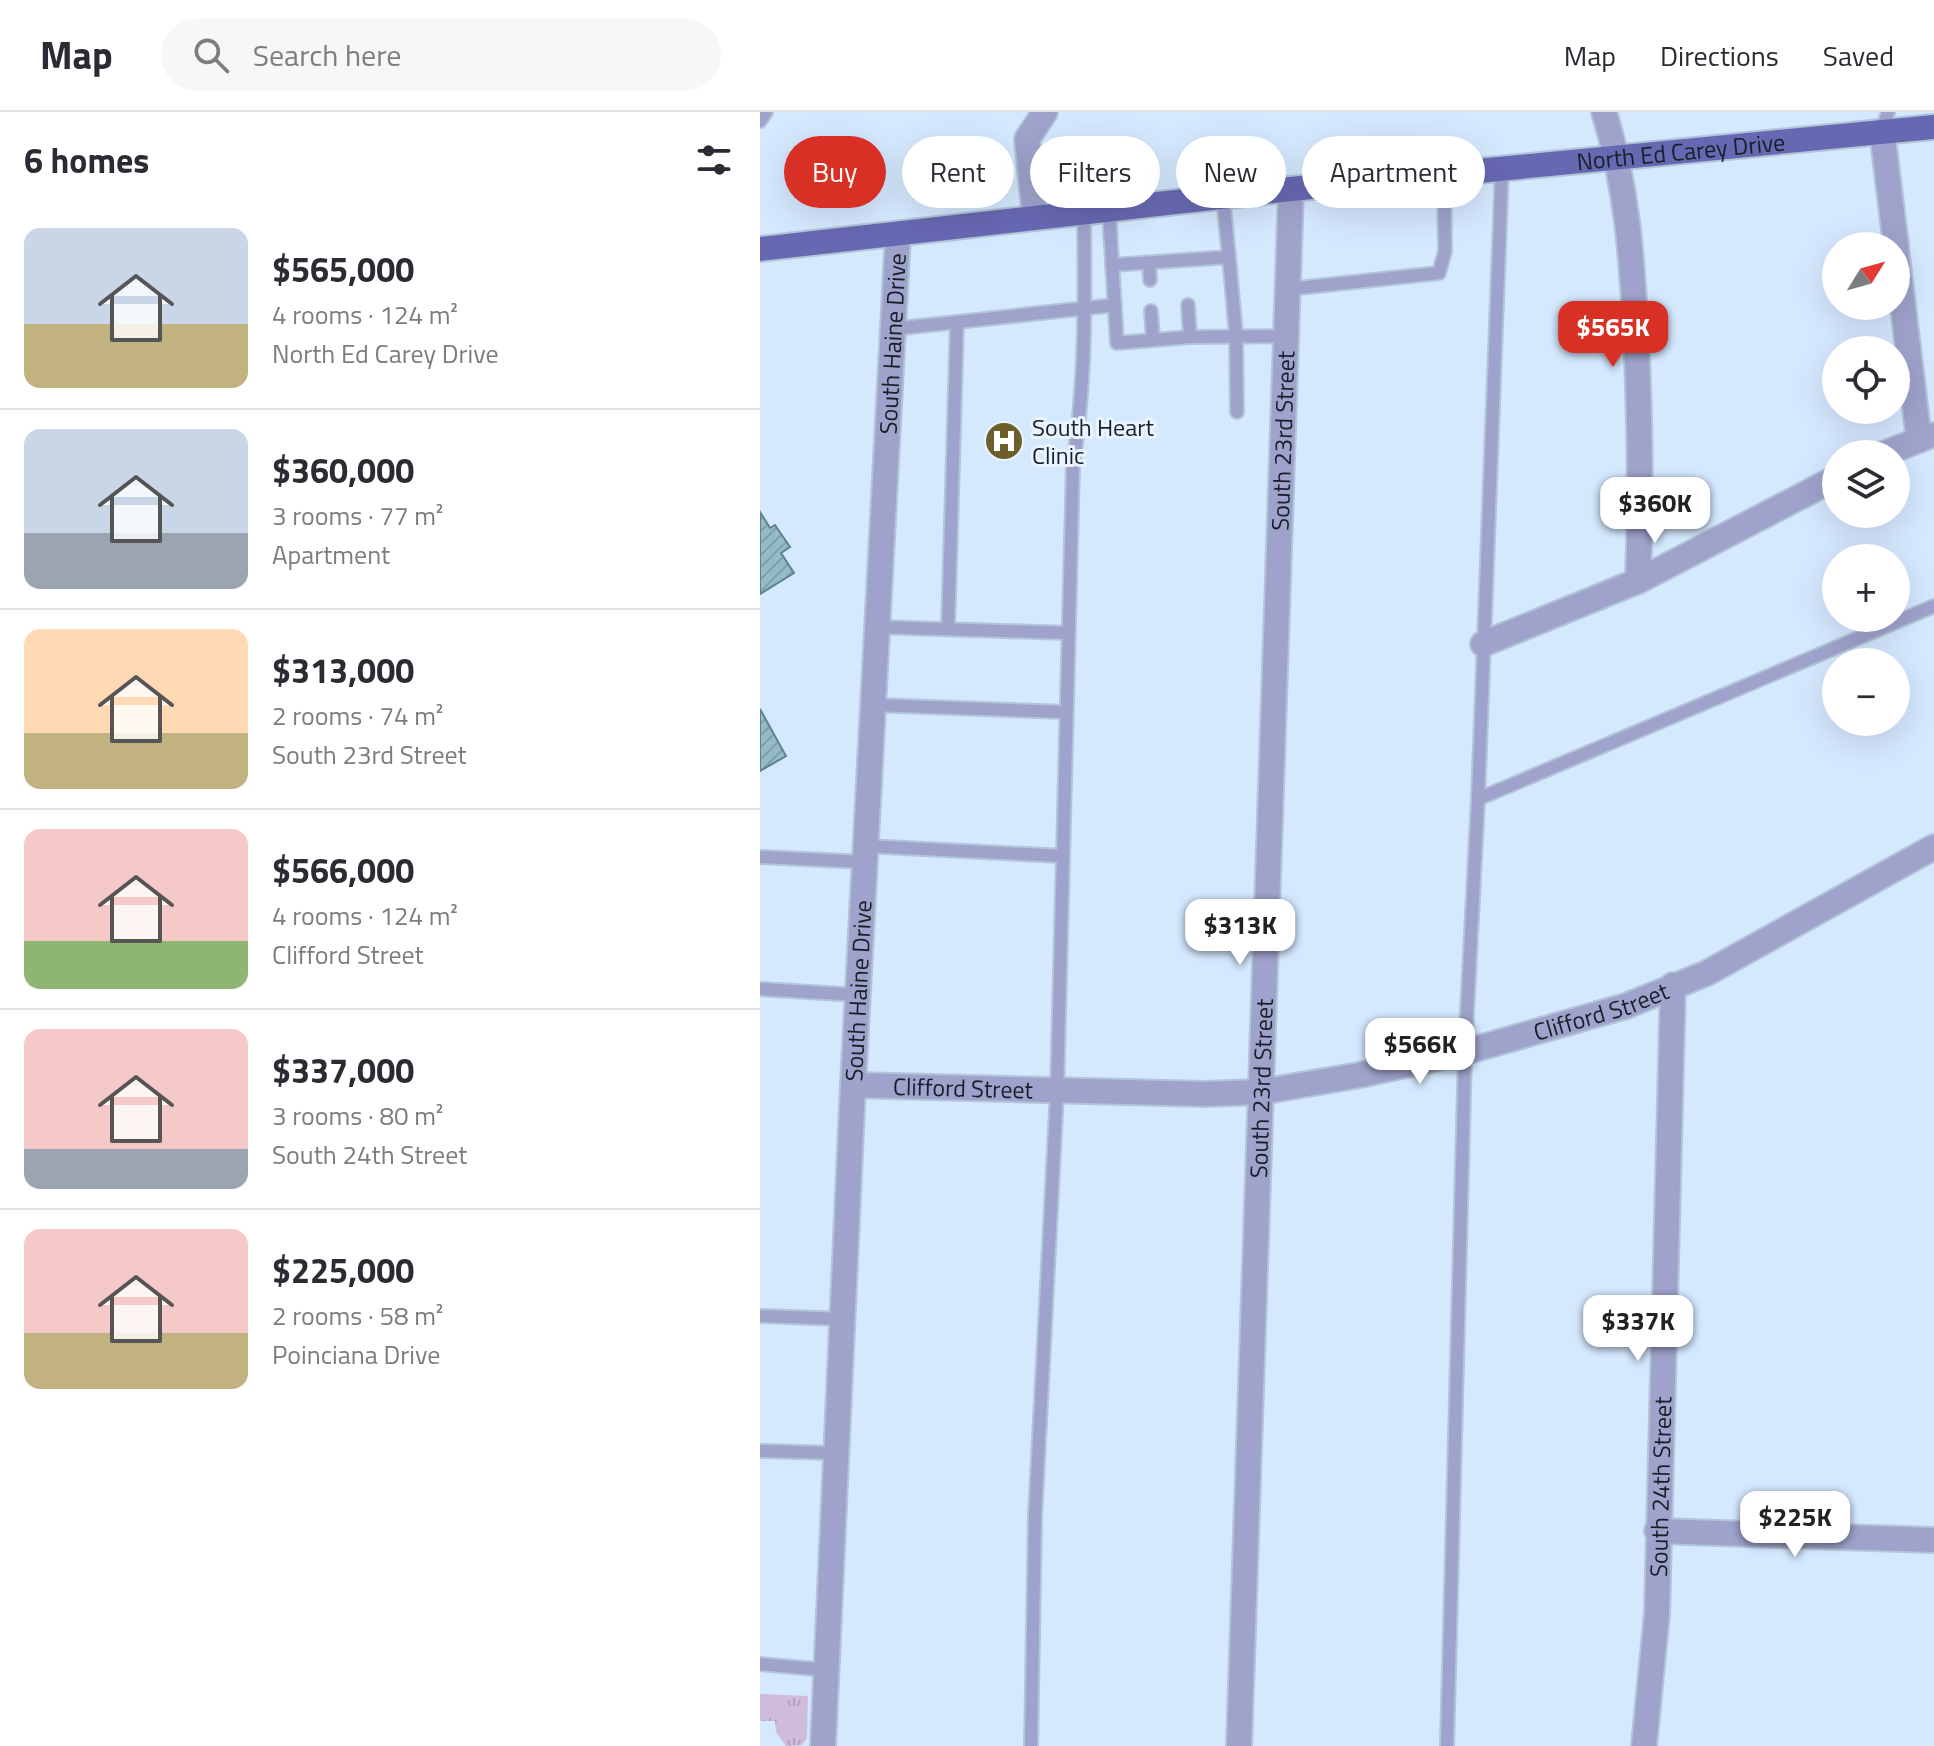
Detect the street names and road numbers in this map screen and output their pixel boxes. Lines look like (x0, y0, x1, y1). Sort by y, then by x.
street label: North Ed Carey Drive (1575, 123, 1787, 179)
street label: South Haine Drive (869, 252, 915, 435)
street label: South 23rd Street (1262, 350, 1304, 531)
street label: South Haine Drive (835, 899, 881, 1082)
street label: Clifford Street (1529, 972, 1675, 1050)
street label: South 23rd Street (1240, 997, 1282, 1179)
street label: Clifford Street (892, 1068, 1034, 1108)
street label: South 24th Street (1640, 1395, 1681, 1577)

